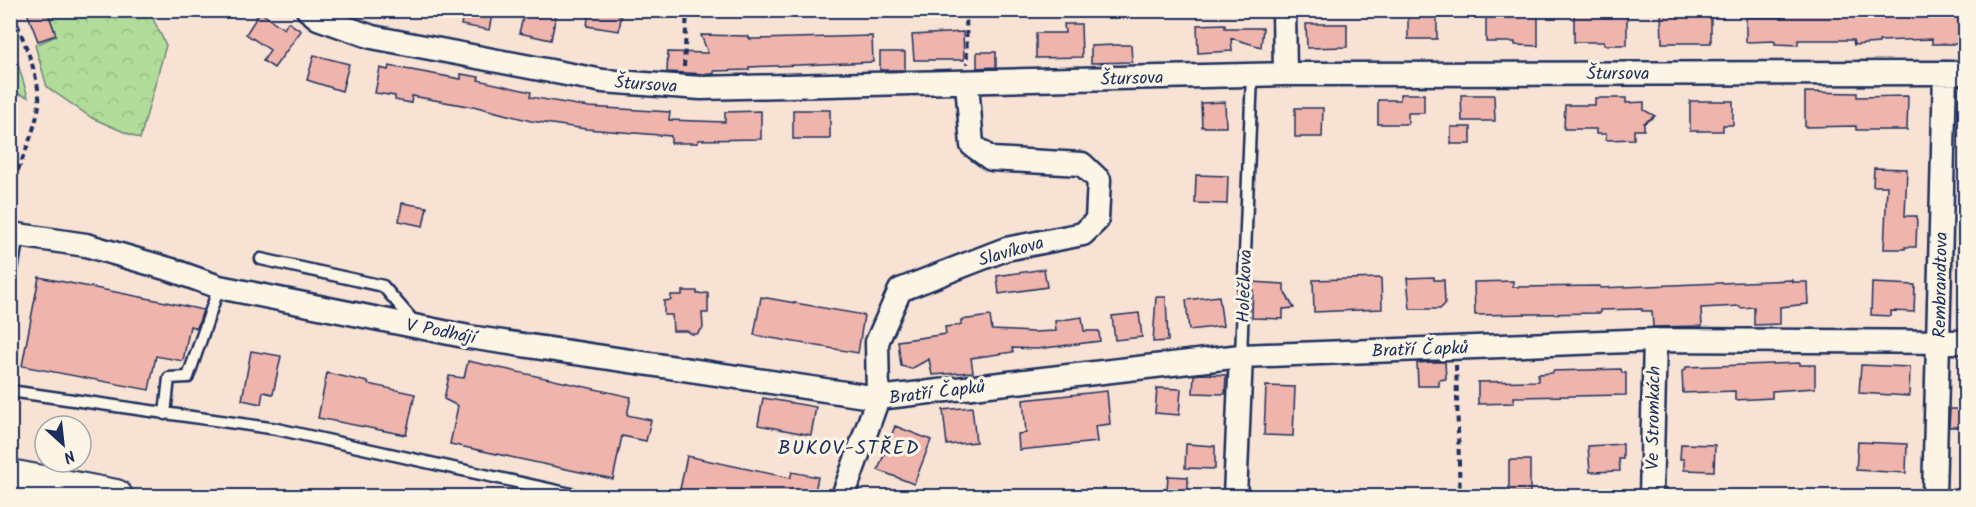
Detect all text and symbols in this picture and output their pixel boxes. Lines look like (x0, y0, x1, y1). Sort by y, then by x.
street label: Štursova (1587, 60, 1649, 89)
street label: Štursova (1100, 64, 1164, 95)
street label: Štursova (613, 69, 678, 102)
street label: Slavíkova (975, 229, 1048, 276)
street label: Rembrandtova (1926, 232, 1957, 339)
street label: Holečkova (1230, 249, 1261, 323)
street label: V Podhájí (403, 311, 481, 354)
street label: Bratří Čapků (1371, 334, 1469, 367)
street label: Ve Stromkách (1639, 366, 1670, 471)
street label: Bratří Čapků (887, 373, 987, 414)
north arrow (33, 414, 93, 474)
district label: BUKOV-STŘED (778, 433, 920, 465)
text: N (59, 443, 79, 469)

